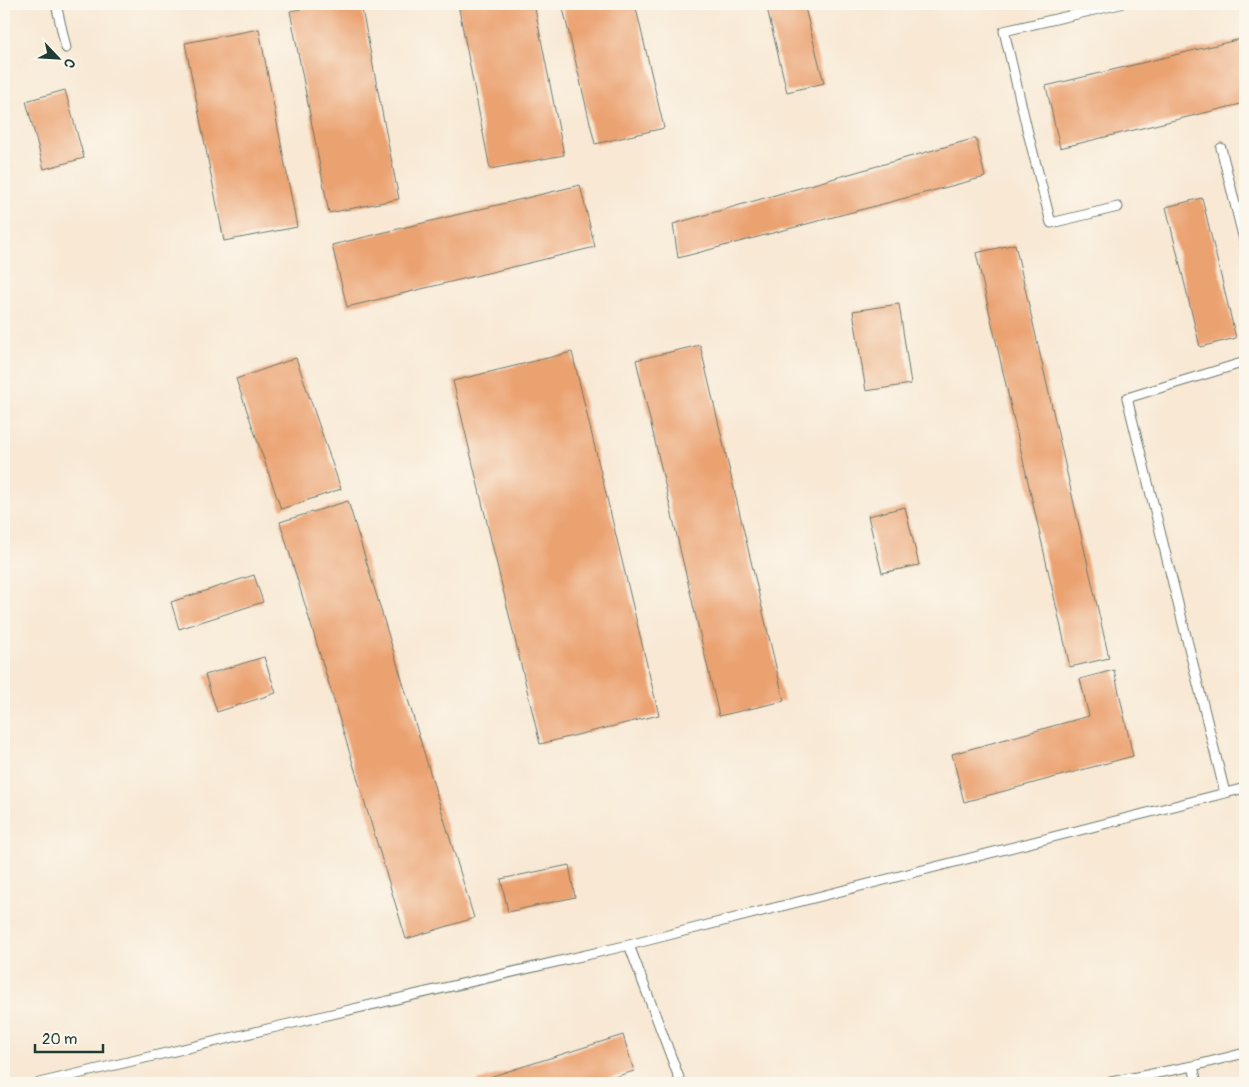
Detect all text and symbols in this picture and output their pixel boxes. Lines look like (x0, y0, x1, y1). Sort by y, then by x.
north arrow (32, 32, 82, 82)
text: С (60, 56, 79, 71)
scale bar (35, 1022, 102, 1054)
text: 20 m (42, 1030, 77, 1049)

